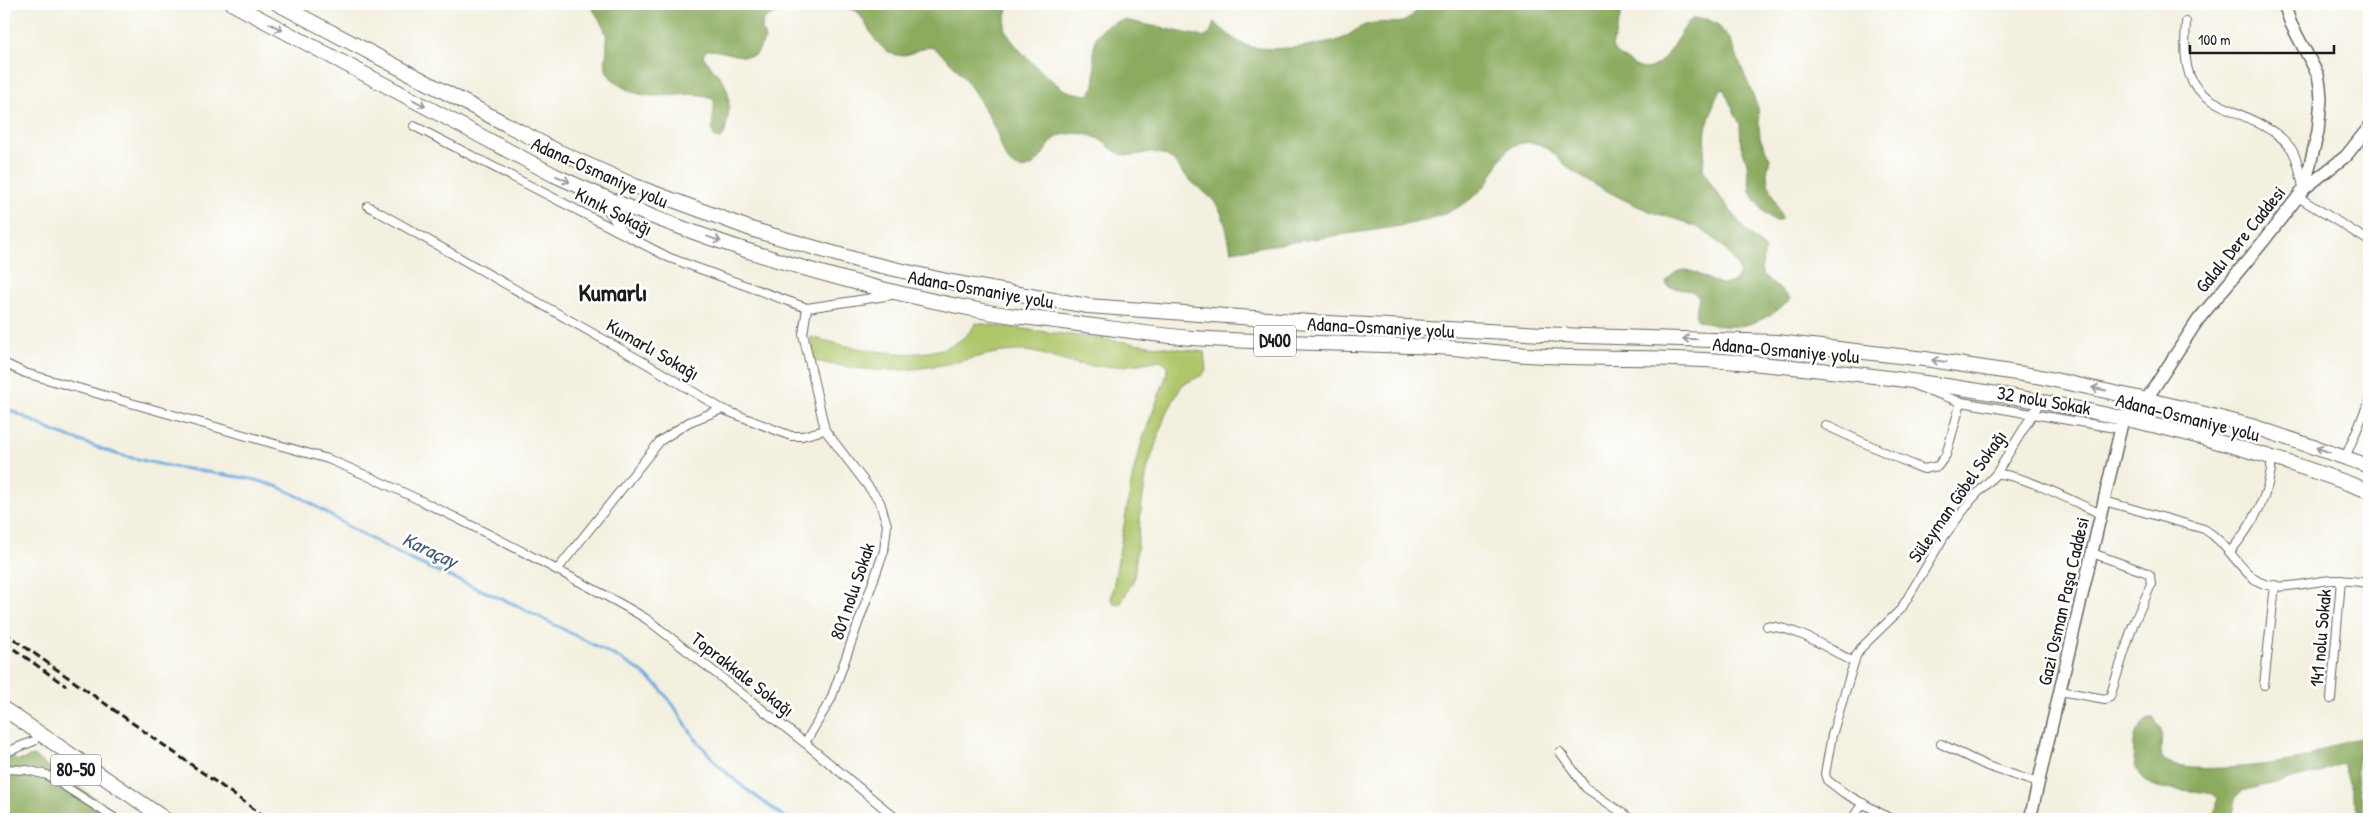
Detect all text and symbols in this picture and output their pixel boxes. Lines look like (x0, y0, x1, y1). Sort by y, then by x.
one-way arrow (268, 22, 283, 32)
scale bar (2190, 22, 2334, 54)
text: 100 m (2198, 29, 2231, 50)
one-way arrow (412, 98, 427, 108)
street label: Adana-Osmaniye yolu (527, 130, 673, 214)
one-way arrow (555, 175, 570, 185)
street label: Kınık Sokağı (571, 180, 657, 242)
street label: Galalı Dere Caddesi (2189, 180, 2291, 298)
one-way arrow (705, 235, 721, 244)
street label: Adana-Osmaniye yolu (906, 263, 1056, 315)
district label: Kumarlı (579, 276, 647, 308)
street label: Adana-Osmaniye yolu (1307, 310, 1456, 344)
street label: Kumarlı Sokağı (602, 312, 704, 386)
road number: D400 (1254, 326, 1296, 356)
street label: Adana-Osmaniye yolu (1712, 331, 1861, 369)
one-way arrow (1683, 334, 1699, 344)
one-way arrow (1931, 356, 1947, 366)
street label: 32 nolu Sokak (1995, 379, 2093, 421)
one-way arrow (2091, 384, 2107, 394)
street label: Adana-Osmaniye yolu (2113, 387, 2263, 448)
street label: Süleyman Göbel Sokağı (1902, 425, 2012, 567)
one-way arrow (2316, 445, 2332, 454)
street label: Gazi Osman Paşa Caddesi (2031, 514, 2095, 688)
water label: Karaçay (398, 525, 464, 576)
street label: 801 nolu Sokak (823, 539, 881, 643)
street label: 141 nolu Sokak (2303, 588, 2337, 688)
street label: Toprakkale Sokağı (686, 626, 800, 722)
road number: 80-50 (51, 754, 101, 786)

